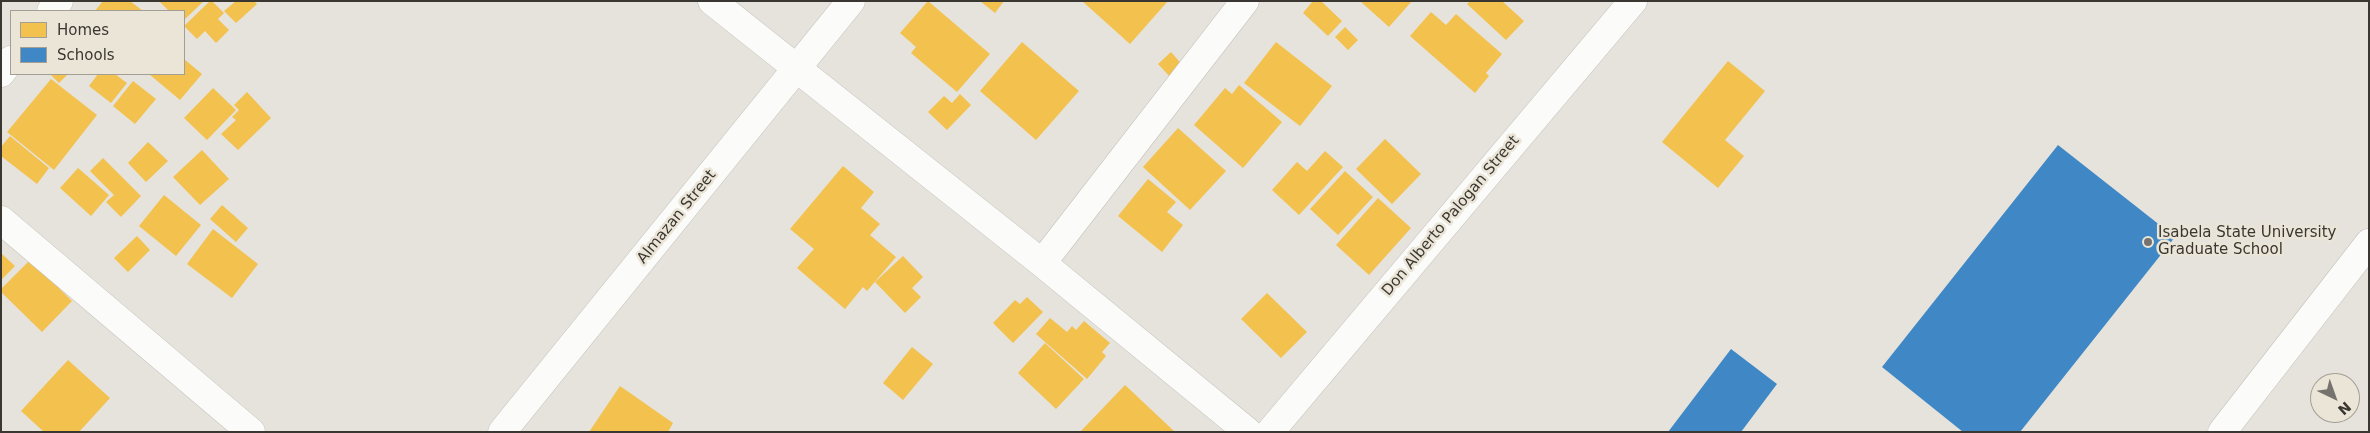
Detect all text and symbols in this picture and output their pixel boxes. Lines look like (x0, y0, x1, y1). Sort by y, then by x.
legend (10, 10, 185, 75)
text: Homes (57, 21, 109, 39)
text: Schools (57, 46, 115, 64)
street label: Don Alberto Palogan Street (1379, 132, 1523, 300)
street label: Almazan Street (634, 167, 720, 267)
place label: Isabela State University Graduate School (2158, 224, 2336, 259)
marker: Isabela State University Graduate School (2142, 236, 2154, 248)
north arrow (2310, 373, 2360, 423)
text: N (2335, 399, 2354, 418)

